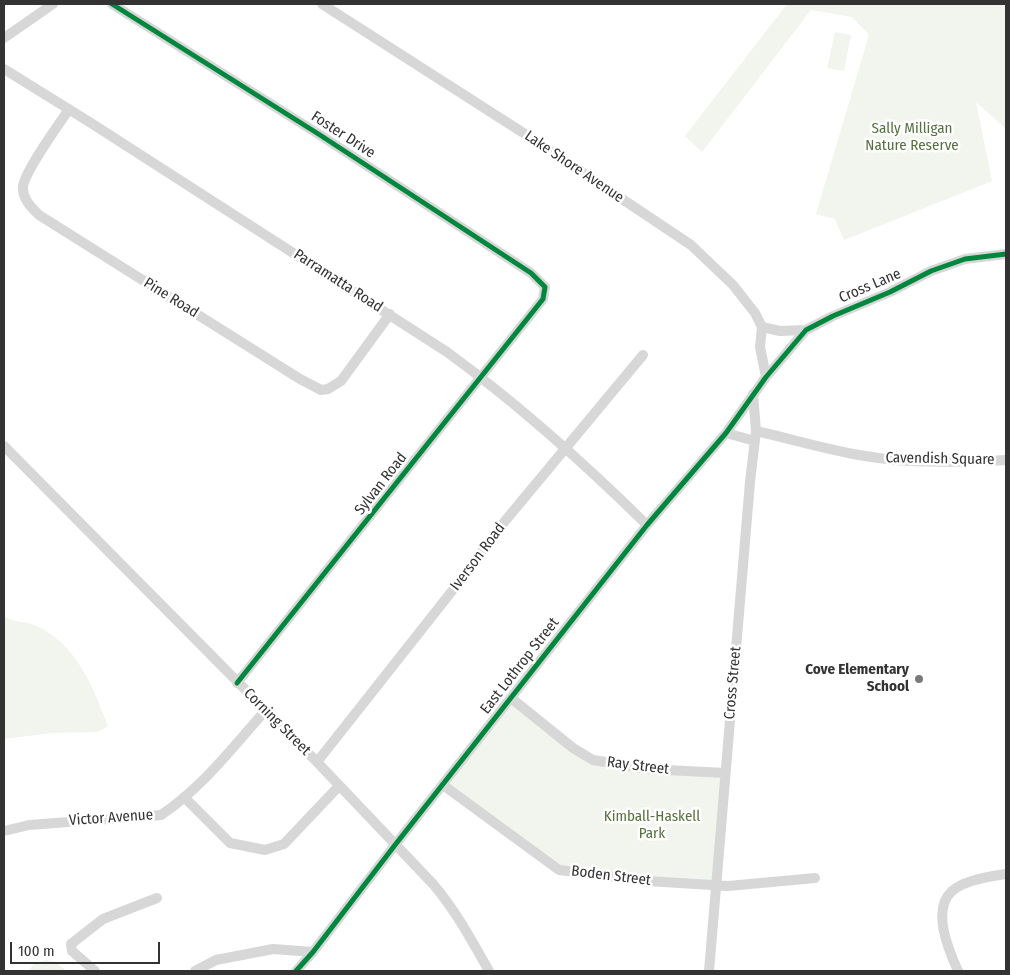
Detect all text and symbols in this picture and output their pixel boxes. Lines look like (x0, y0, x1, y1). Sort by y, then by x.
street label: Foster Drive (308, 108, 378, 162)
park label: Sally Milligan Nature Reserve (865, 120, 959, 155)
street label: Lake Shore Avenue (521, 127, 627, 207)
street label: Parramatta Road (290, 246, 386, 316)
street label: Cross Lane (836, 265, 904, 307)
street label: Pine Road (140, 274, 202, 322)
street label: Sylvan Road (351, 449, 411, 519)
street label: Cavendish Square (885, 449, 995, 469)
street label: Iverson Road (447, 520, 509, 594)
street label: East Lothrop Street (477, 614, 563, 718)
street label: Cross Street (721, 646, 745, 720)
place label: Cove Elementary School (805, 661, 909, 696)
marker: Cove Elementary School (913, 673, 925, 685)
street label: Corning Street (240, 685, 314, 759)
street label: Ray Street (606, 753, 670, 779)
street label: Victor Avenue (68, 806, 154, 830)
park label: Kimball-Haskell Park (604, 808, 700, 843)
street label: Boden Street (570, 862, 652, 890)
scale bar (12, 932, 162, 964)
text: 100 m (18, 942, 55, 960)

